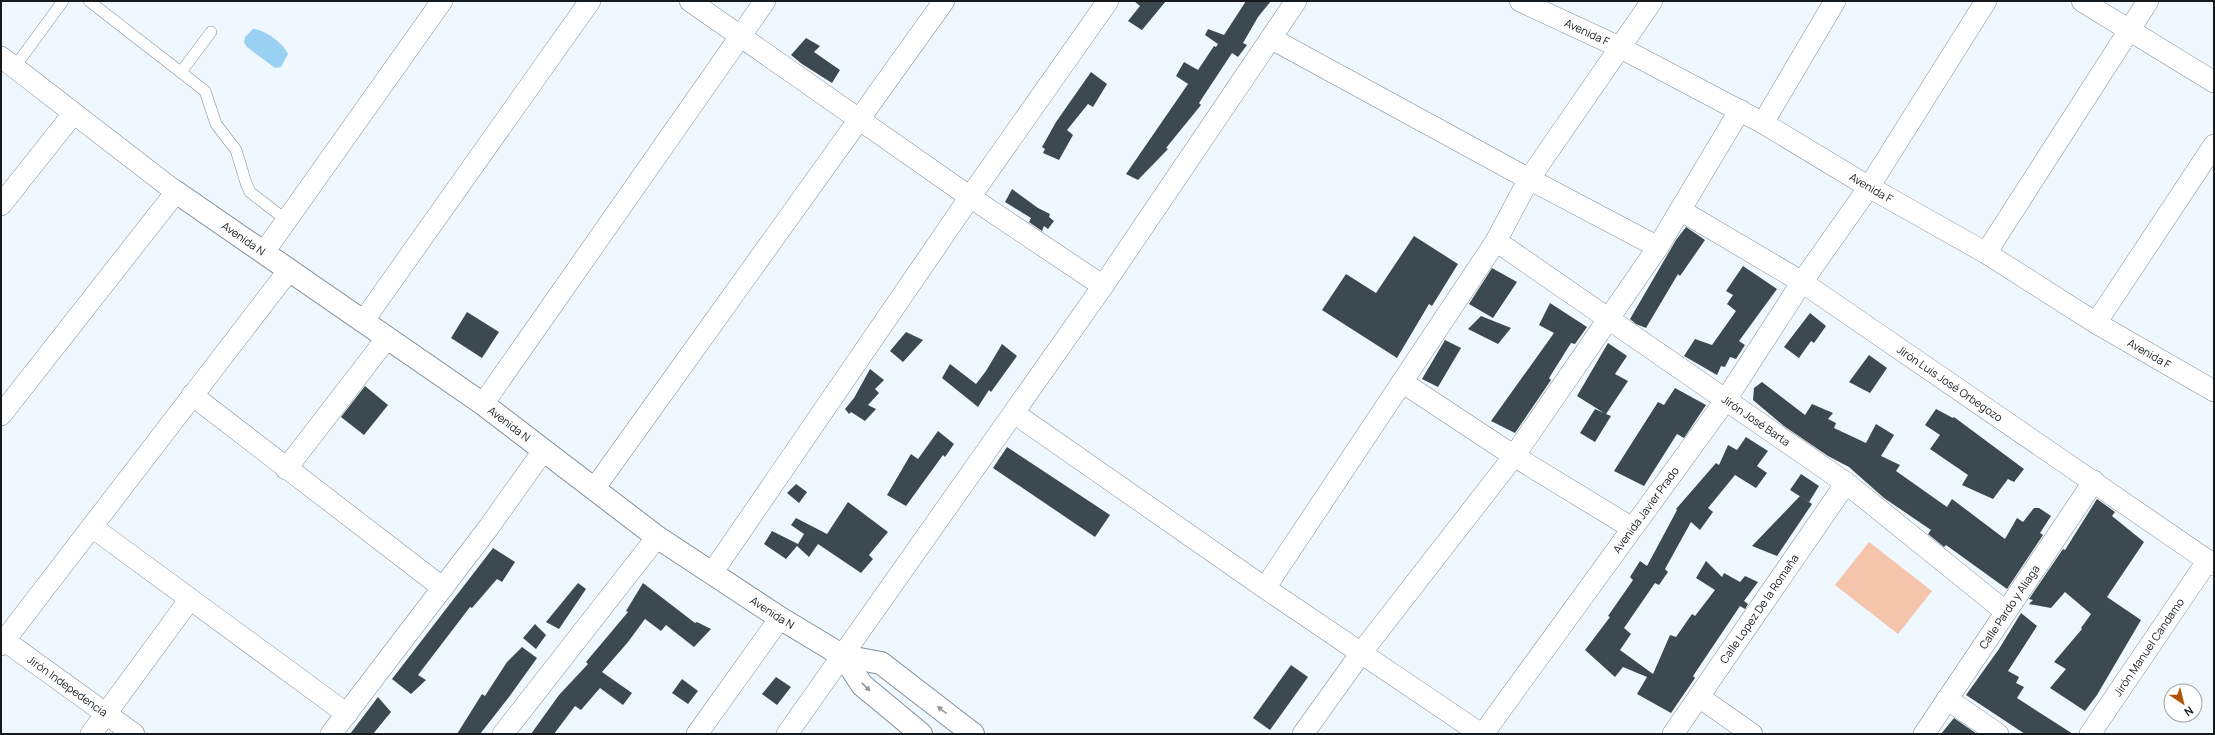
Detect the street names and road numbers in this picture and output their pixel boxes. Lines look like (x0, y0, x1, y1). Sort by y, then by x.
street label: Avenida F (1563, 15, 1613, 49)
street label: Avenida F (1847, 169, 1896, 206)
street label: Avenida N (219, 218, 268, 258)
street label: Avenida F (2125, 335, 2174, 372)
street label: Jirón Luis José Orbegozo (1894, 342, 2006, 425)
street label: Jirón José Barta (1719, 391, 1793, 449)
street label: Avenida N (485, 403, 534, 445)
street label: Avenida Javier Prado (1609, 463, 1682, 556)
street label: Calle Lopez De la Romaña (1716, 551, 1802, 666)
street label: Calle Pardo y Aliaga (1975, 562, 2043, 652)
street label: Avenida N (748, 593, 797, 632)
street label: Jirón Manuel Candamo (2110, 594, 2187, 699)
street label: Jirón Indepedencia (25, 652, 111, 720)

